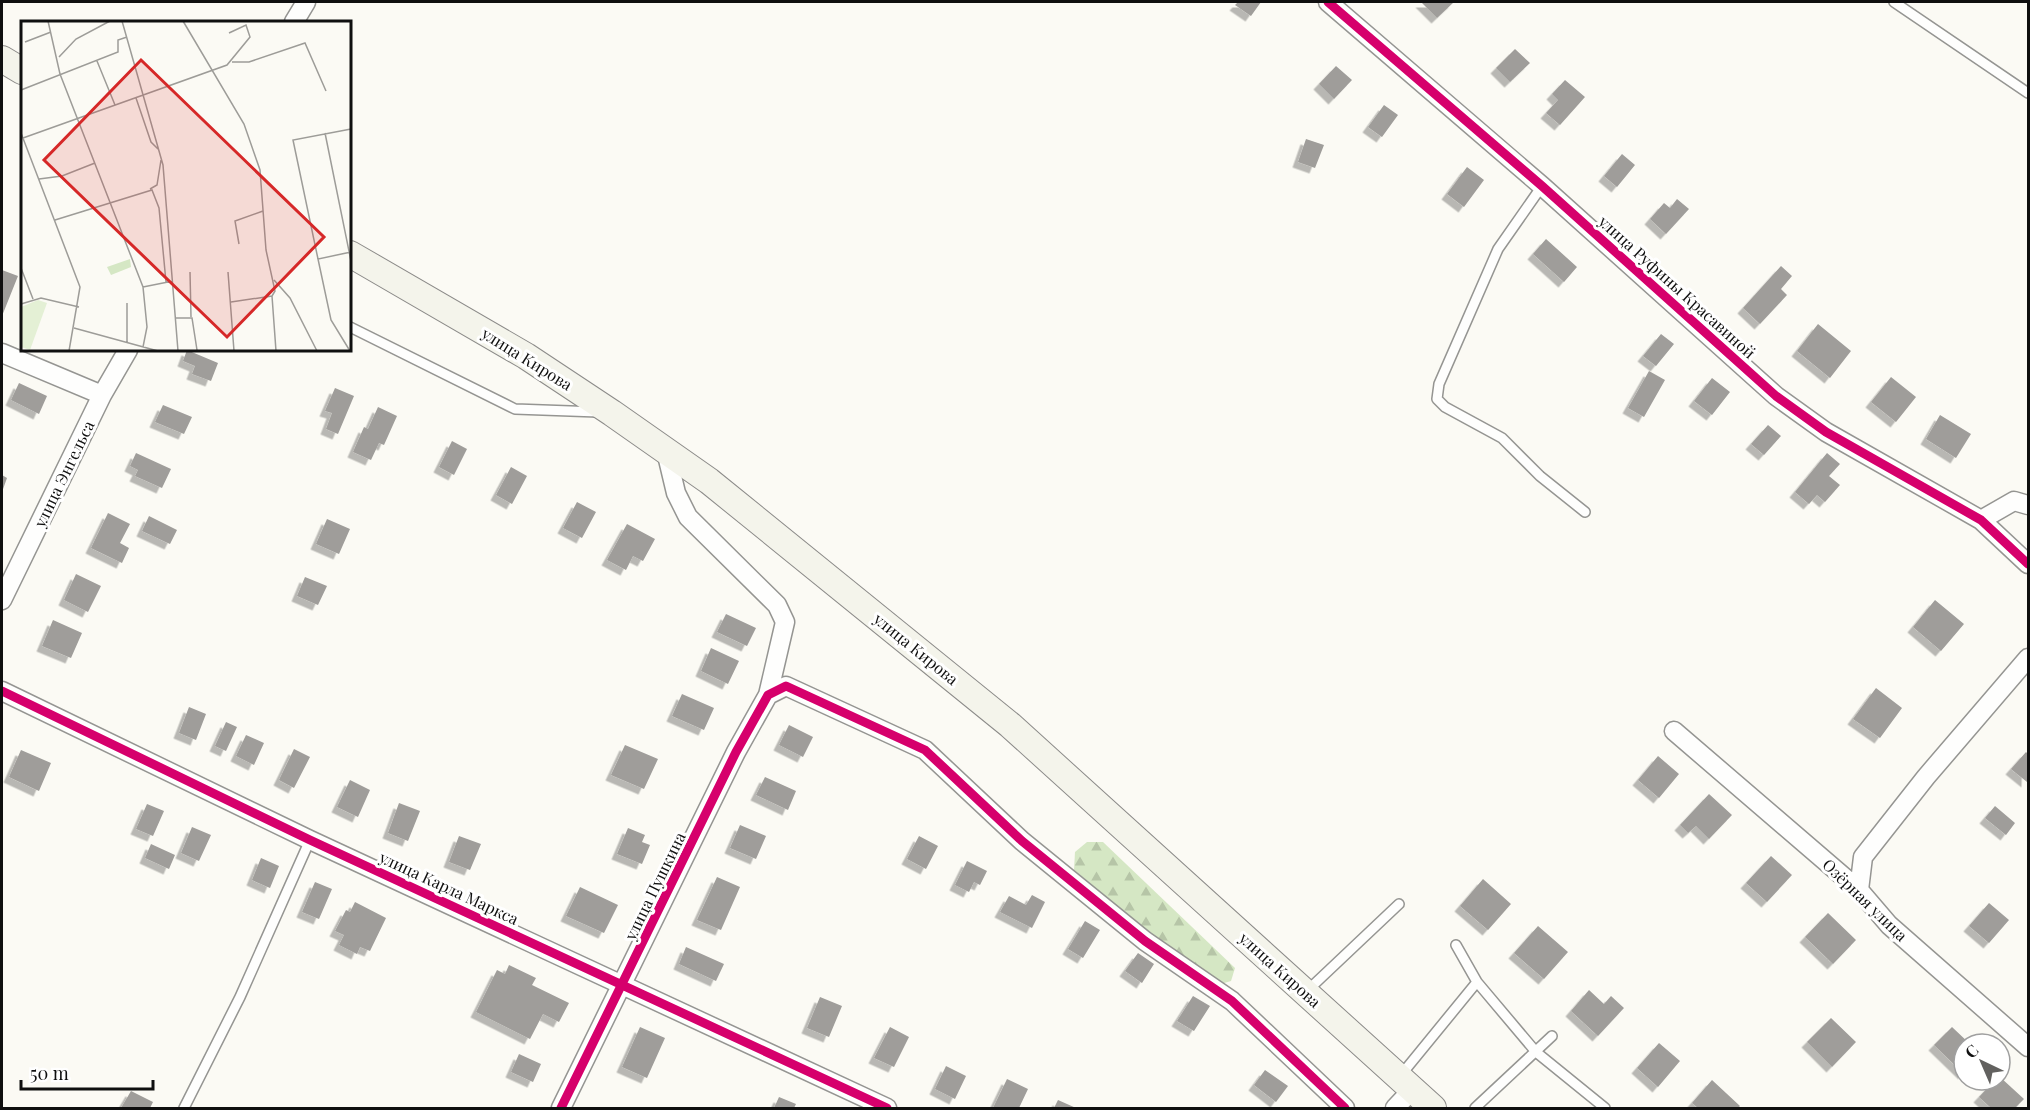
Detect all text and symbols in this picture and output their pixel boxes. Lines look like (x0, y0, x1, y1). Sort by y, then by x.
inset map (21, 21, 351, 351)
street label: улица Руфины Красавиной (1594, 210, 1760, 363)
street label: улица Кирова (477, 322, 576, 395)
street label: улица Энгельса (28, 417, 98, 532)
street label: улица Кирова (869, 607, 963, 689)
street label: улица Пушкина (619, 828, 690, 944)
street label: улица Карла Маркса (375, 846, 522, 929)
street label: Озёрная улица (1818, 854, 1912, 946)
street label: улица Кирова (1234, 927, 1326, 1012)
north arrow (1952, 1032, 2012, 1092)
text: С (1960, 1039, 1983, 1062)
scale bar (21, 1053, 153, 1091)
text: 50 m (30, 1061, 69, 1085)

